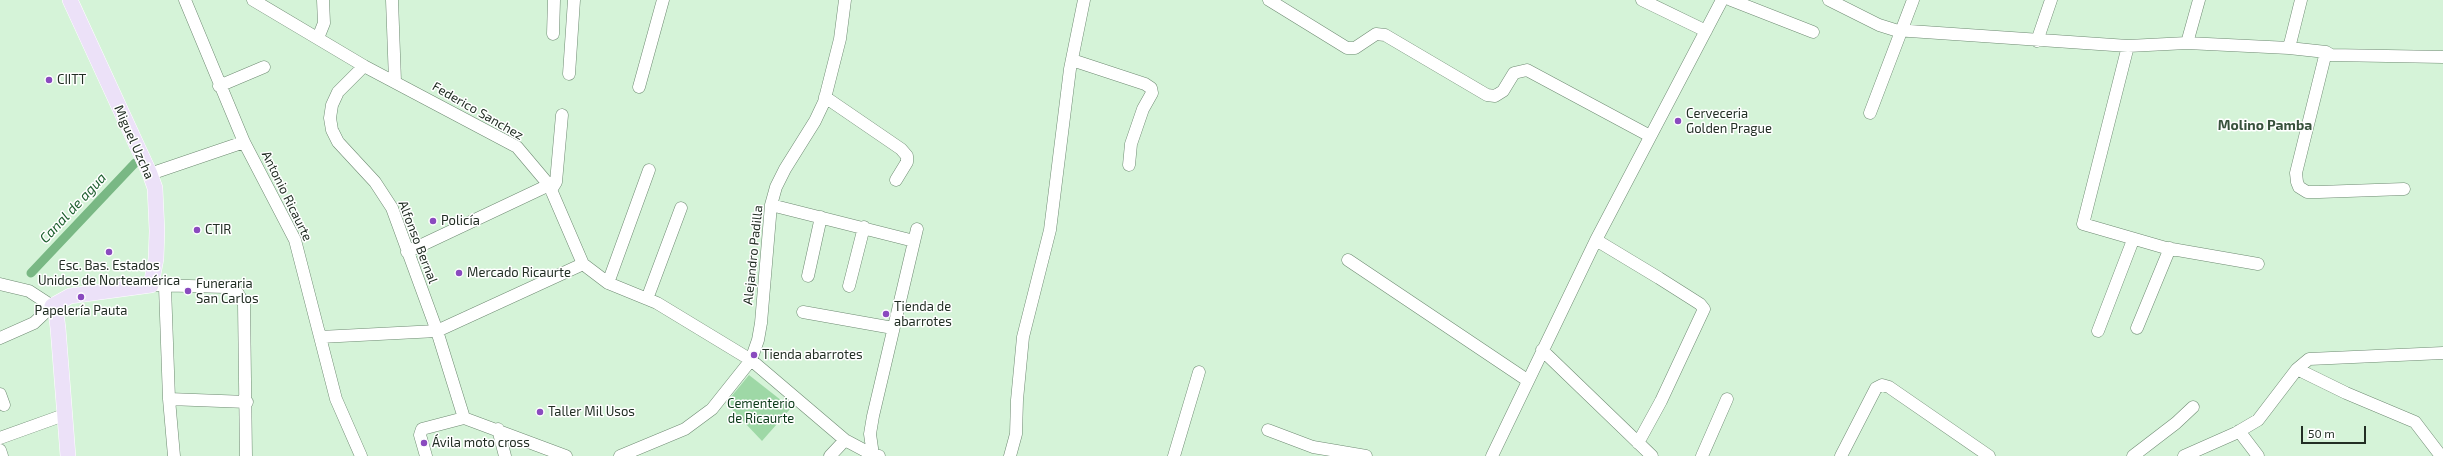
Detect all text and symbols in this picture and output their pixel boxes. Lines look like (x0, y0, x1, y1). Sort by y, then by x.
place label: CIITT (57, 72, 86, 88)
marker: CIITT (44, 75, 54, 85)
street label: Federico Sanchez (430, 79, 526, 143)
street label: Miguel Uzcha (111, 103, 157, 181)
place label: Cerveceria Golden Prague (1686, 106, 1772, 137)
marker: Cerveceria Golden Prague (1673, 116, 1683, 126)
district label: Molino Pamba (2218, 117, 2312, 133)
street label: Antonio Ricaurte (258, 148, 316, 244)
water label: Canal de agua (36, 169, 110, 247)
street label: Alfonso Bernal (395, 198, 441, 286)
street label: Alejandro Padilla (740, 204, 766, 306)
place label: Policía (441, 213, 480, 229)
marker: Policía (428, 216, 438, 226)
place label: CTIR (205, 222, 231, 238)
marker: CTIR (192, 225, 202, 235)
marker: Esc. Bas. Estados Unidos de Norteamérica (104, 247, 114, 257)
place label: Esc. Bas. Estados Unidos de Norteamérica (38, 258, 180, 289)
place label: Mercado Ricaurte (467, 265, 571, 281)
marker: Mercado Ricaurte (454, 268, 464, 278)
place label: Funeraria San Carlos (196, 276, 258, 307)
marker: Funeraria San Carlos (183, 286, 193, 296)
marker: Papelería Pauta (76, 292, 86, 302)
place label: Tienda de abarrotes (894, 299, 952, 330)
place label: Papelería Pauta (35, 303, 127, 319)
marker: Tienda de abarrotes (881, 309, 891, 319)
place label: Tienda abarrotes (762, 347, 863, 363)
marker: Tienda abarrotes (749, 350, 759, 360)
park label: Cementerio de Ricaurte (727, 396, 795, 427)
place label: Taller Mil Usos (548, 404, 635, 420)
marker: Taller Mil Usos (535, 407, 545, 417)
scale bar (2303, 418, 2368, 444)
text: 50 m (2308, 426, 2335, 440)
place label: Ávila moto cross (432, 435, 530, 451)
marker: Ávila moto cross (419, 438, 429, 448)

